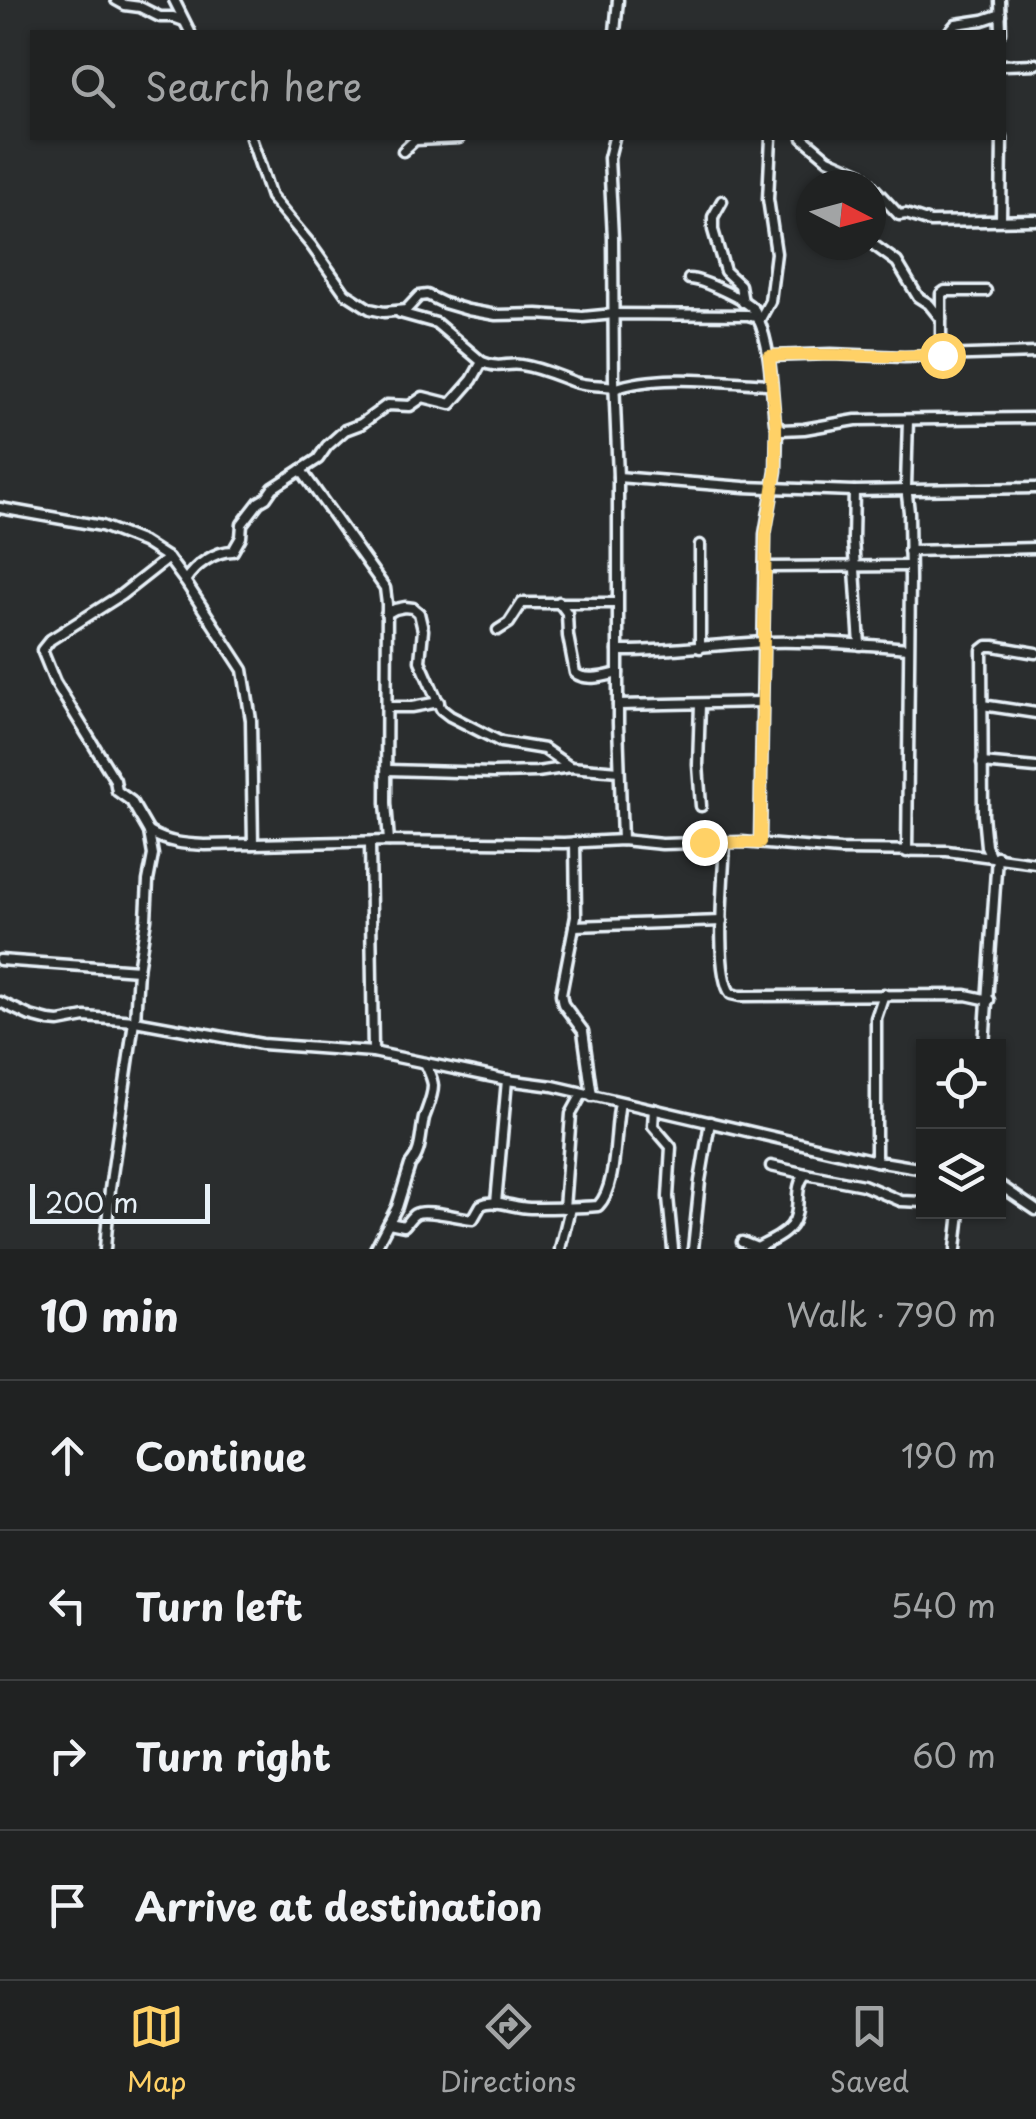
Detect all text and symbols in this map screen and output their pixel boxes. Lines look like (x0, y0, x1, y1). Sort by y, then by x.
search box (30, 30, 1006, 140)
text: Search here (145, 57, 362, 114)
icon: search (65, 58, 120, 113)
north arrow (796, 170, 886, 260)
route start (920, 333, 966, 379)
route end (682, 820, 728, 866)
map controls (916, 1039, 1006, 1219)
button: locate (916, 1039, 1006, 1129)
button: layers (916, 1129, 1006, 1219)
scale bar (30, 1179, 210, 1224)
text: 200 m (45, 1180, 138, 1223)
text: 10 min (40, 1283, 179, 1346)
text: Walk · 790 m (786, 1290, 996, 1338)
text: Continue (135, 1427, 306, 1484)
icon: ahead (40, 1428, 95, 1483)
text: 190 m (901, 1431, 996, 1479)
text: Turn left (135, 1577, 303, 1634)
icon: left (40, 1578, 95, 1633)
text: 540 m (891, 1581, 996, 1629)
text: Turn right (135, 1727, 331, 1784)
icon: right (40, 1728, 95, 1783)
text: 60 m (912, 1731, 996, 1779)
text: Arrive at destination (135, 1877, 543, 1934)
icon: arrive (40, 1878, 95, 1933)
tab: Map (127, 1999, 187, 2102)
tab: Directions (440, 1999, 576, 2102)
tab: Saved (830, 1999, 909, 2102)

